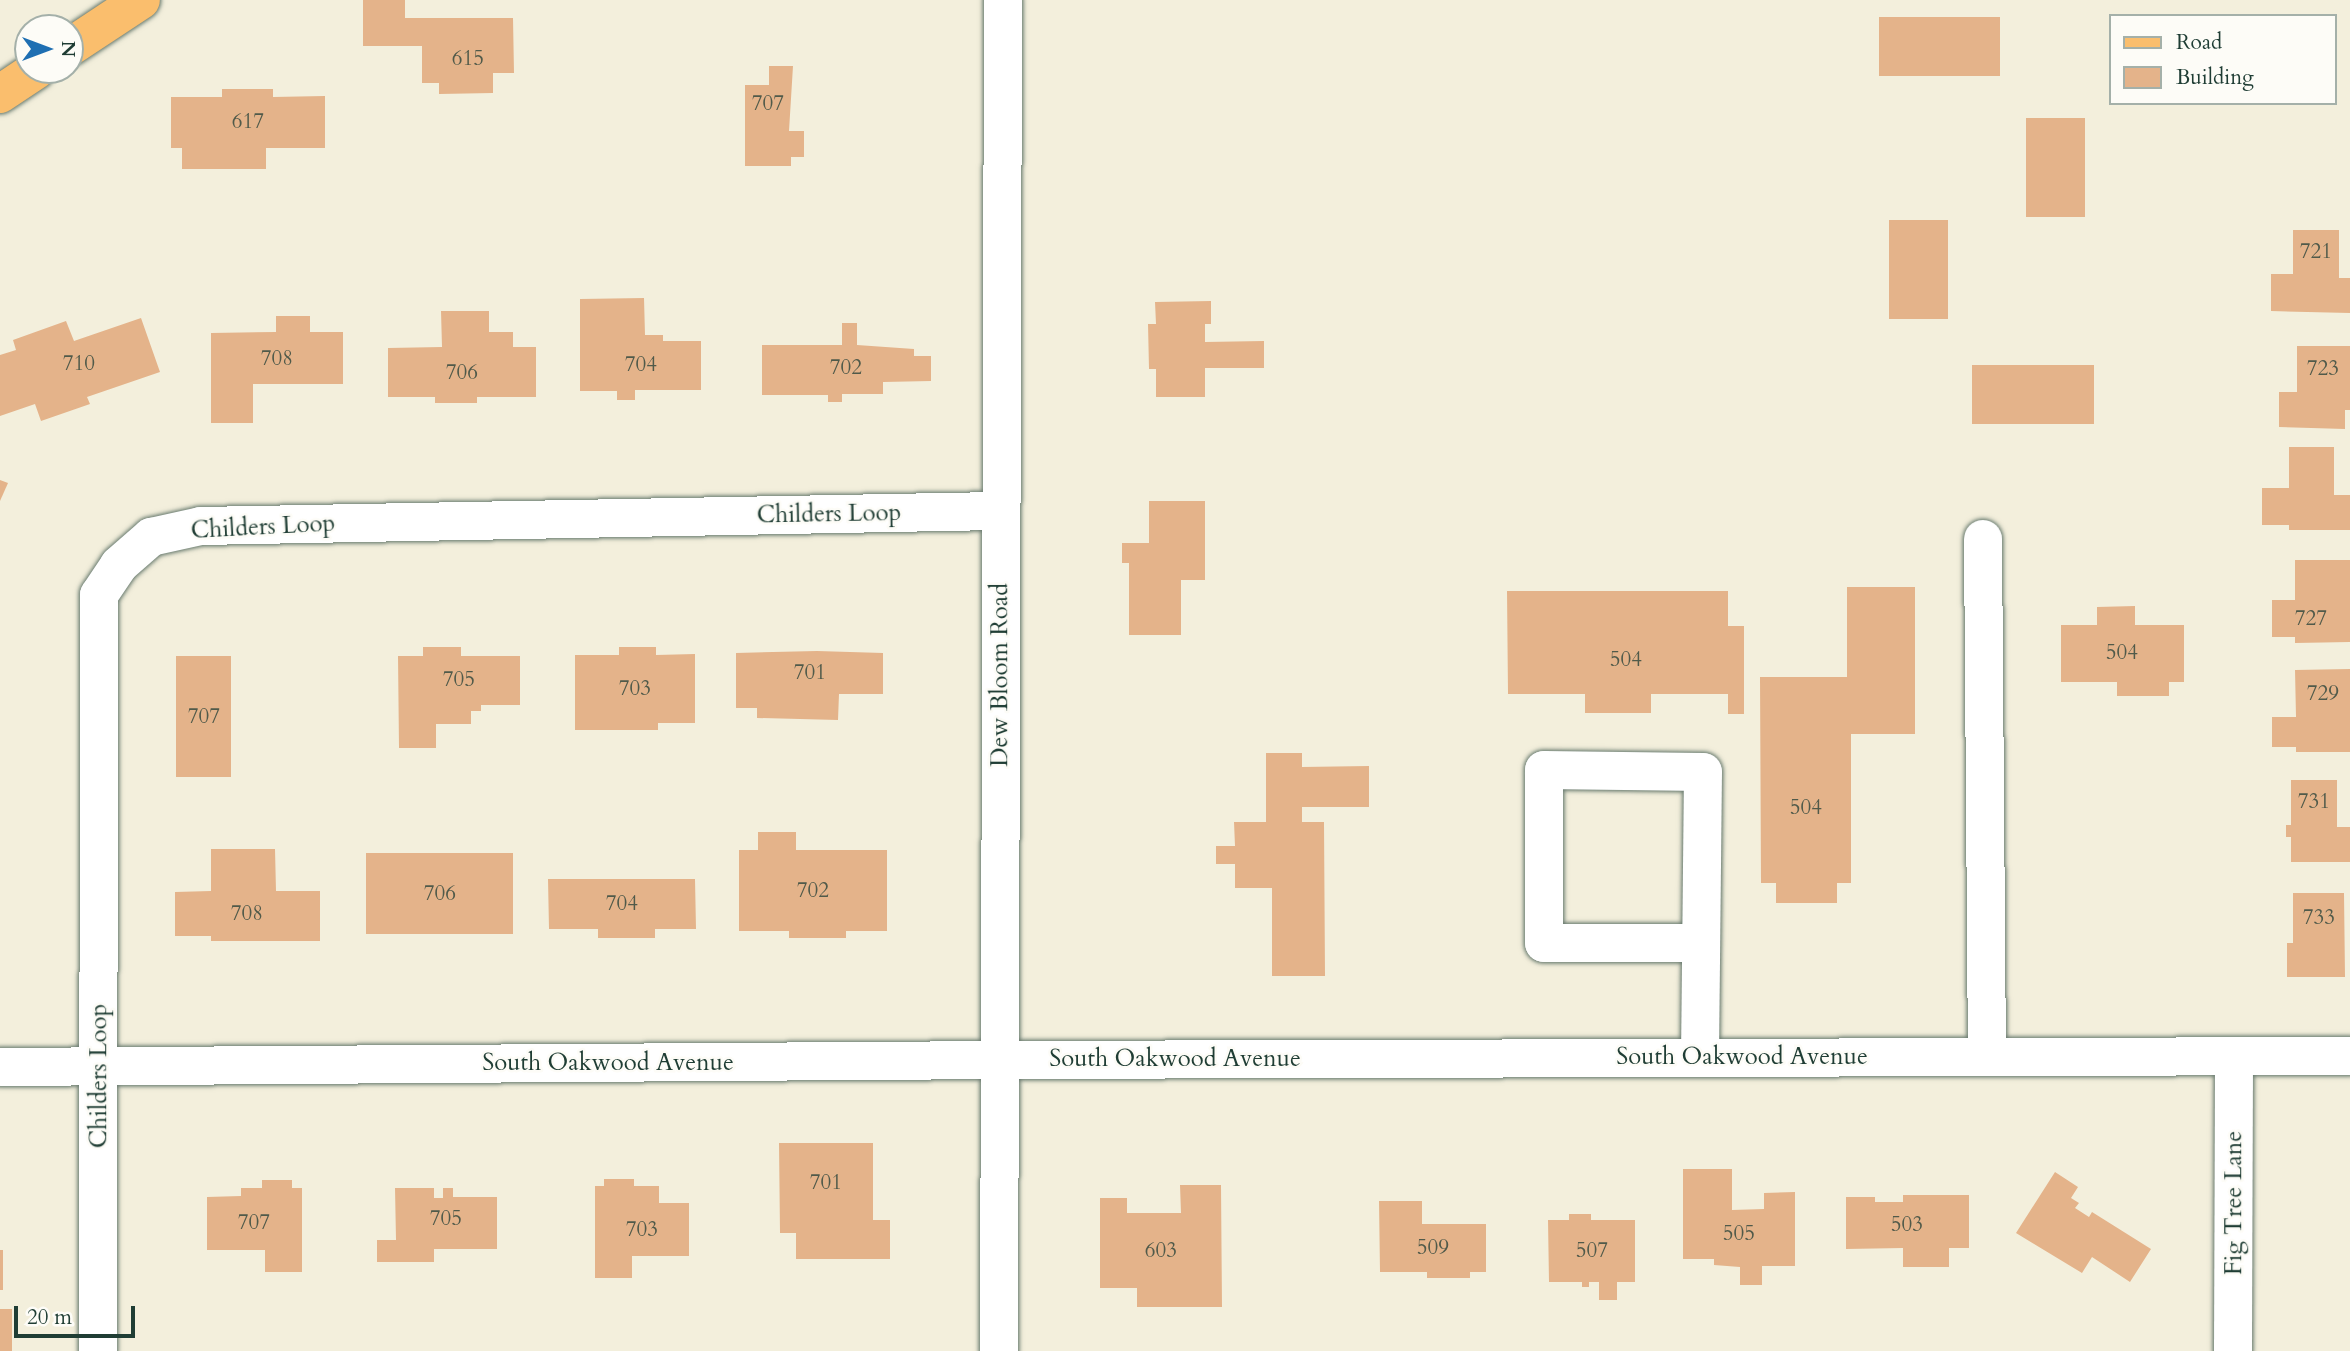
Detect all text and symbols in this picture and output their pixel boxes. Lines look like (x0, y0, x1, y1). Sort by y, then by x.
north arrow (14, 14, 84, 84)
legend (2108, 14, 2336, 105)
text: Road (2176, 28, 2222, 57)
text: N (55, 41, 81, 57)
house number: 615 (452, 46, 484, 72)
text: Building (2176, 63, 2254, 92)
house number: 707 (752, 91, 784, 117)
house number: 617 (232, 109, 264, 135)
house number: 721 (2300, 239, 2332, 265)
house number: 708 (261, 346, 293, 372)
house number: 710 (63, 351, 95, 377)
house number: 704 (625, 352, 657, 378)
house number: 702 (830, 355, 862, 381)
house number: 723 (2307, 356, 2339, 382)
house number: 706 (446, 360, 478, 386)
street label: Childers Loop (757, 498, 901, 530)
street label: Childers Loop (190, 509, 336, 545)
street label: Dew Bloom Road (986, 583, 1014, 767)
house number: 727 (2295, 606, 2327, 632)
house number: 504 (2106, 640, 2138, 666)
house number: 504 (1610, 647, 1642, 673)
house number: 701 (794, 660, 826, 686)
house number: 705 (443, 667, 475, 693)
house number: 703 (619, 676, 651, 702)
house number: 729 (2307, 681, 2339, 707)
house number: 707 (188, 704, 220, 730)
house number: 731 (2298, 789, 2330, 815)
house number: 504 (1790, 795, 1822, 821)
house number: 702 (797, 878, 829, 904)
house number: 706 (424, 881, 456, 907)
house number: 704 (606, 891, 638, 917)
house number: 708 (231, 901, 263, 927)
house number: 733 (2303, 905, 2335, 931)
street label: Childers Loop (85, 1004, 113, 1148)
street label: South Oakwood Avenue (1616, 1043, 1868, 1071)
street label: South Oakwood Avenue (1049, 1045, 1301, 1073)
street label: South Oakwood Avenue (482, 1049, 734, 1077)
street label: Fig Tree Lane (2220, 1131, 2248, 1275)
house number: 701 (810, 1170, 842, 1196)
house number: 705 (430, 1206, 462, 1232)
house number: 707 (238, 1210, 270, 1236)
house number: 503 (1891, 1212, 1923, 1238)
house number: 703 (626, 1217, 658, 1243)
house number: 505 (1723, 1221, 1755, 1247)
house number: 509 (1417, 1235, 1449, 1261)
house number: 603 (1145, 1238, 1177, 1264)
house number: 507 (1576, 1238, 1608, 1264)
scale bar (18, 1292, 138, 1336)
text: 20 m (27, 1303, 72, 1332)

